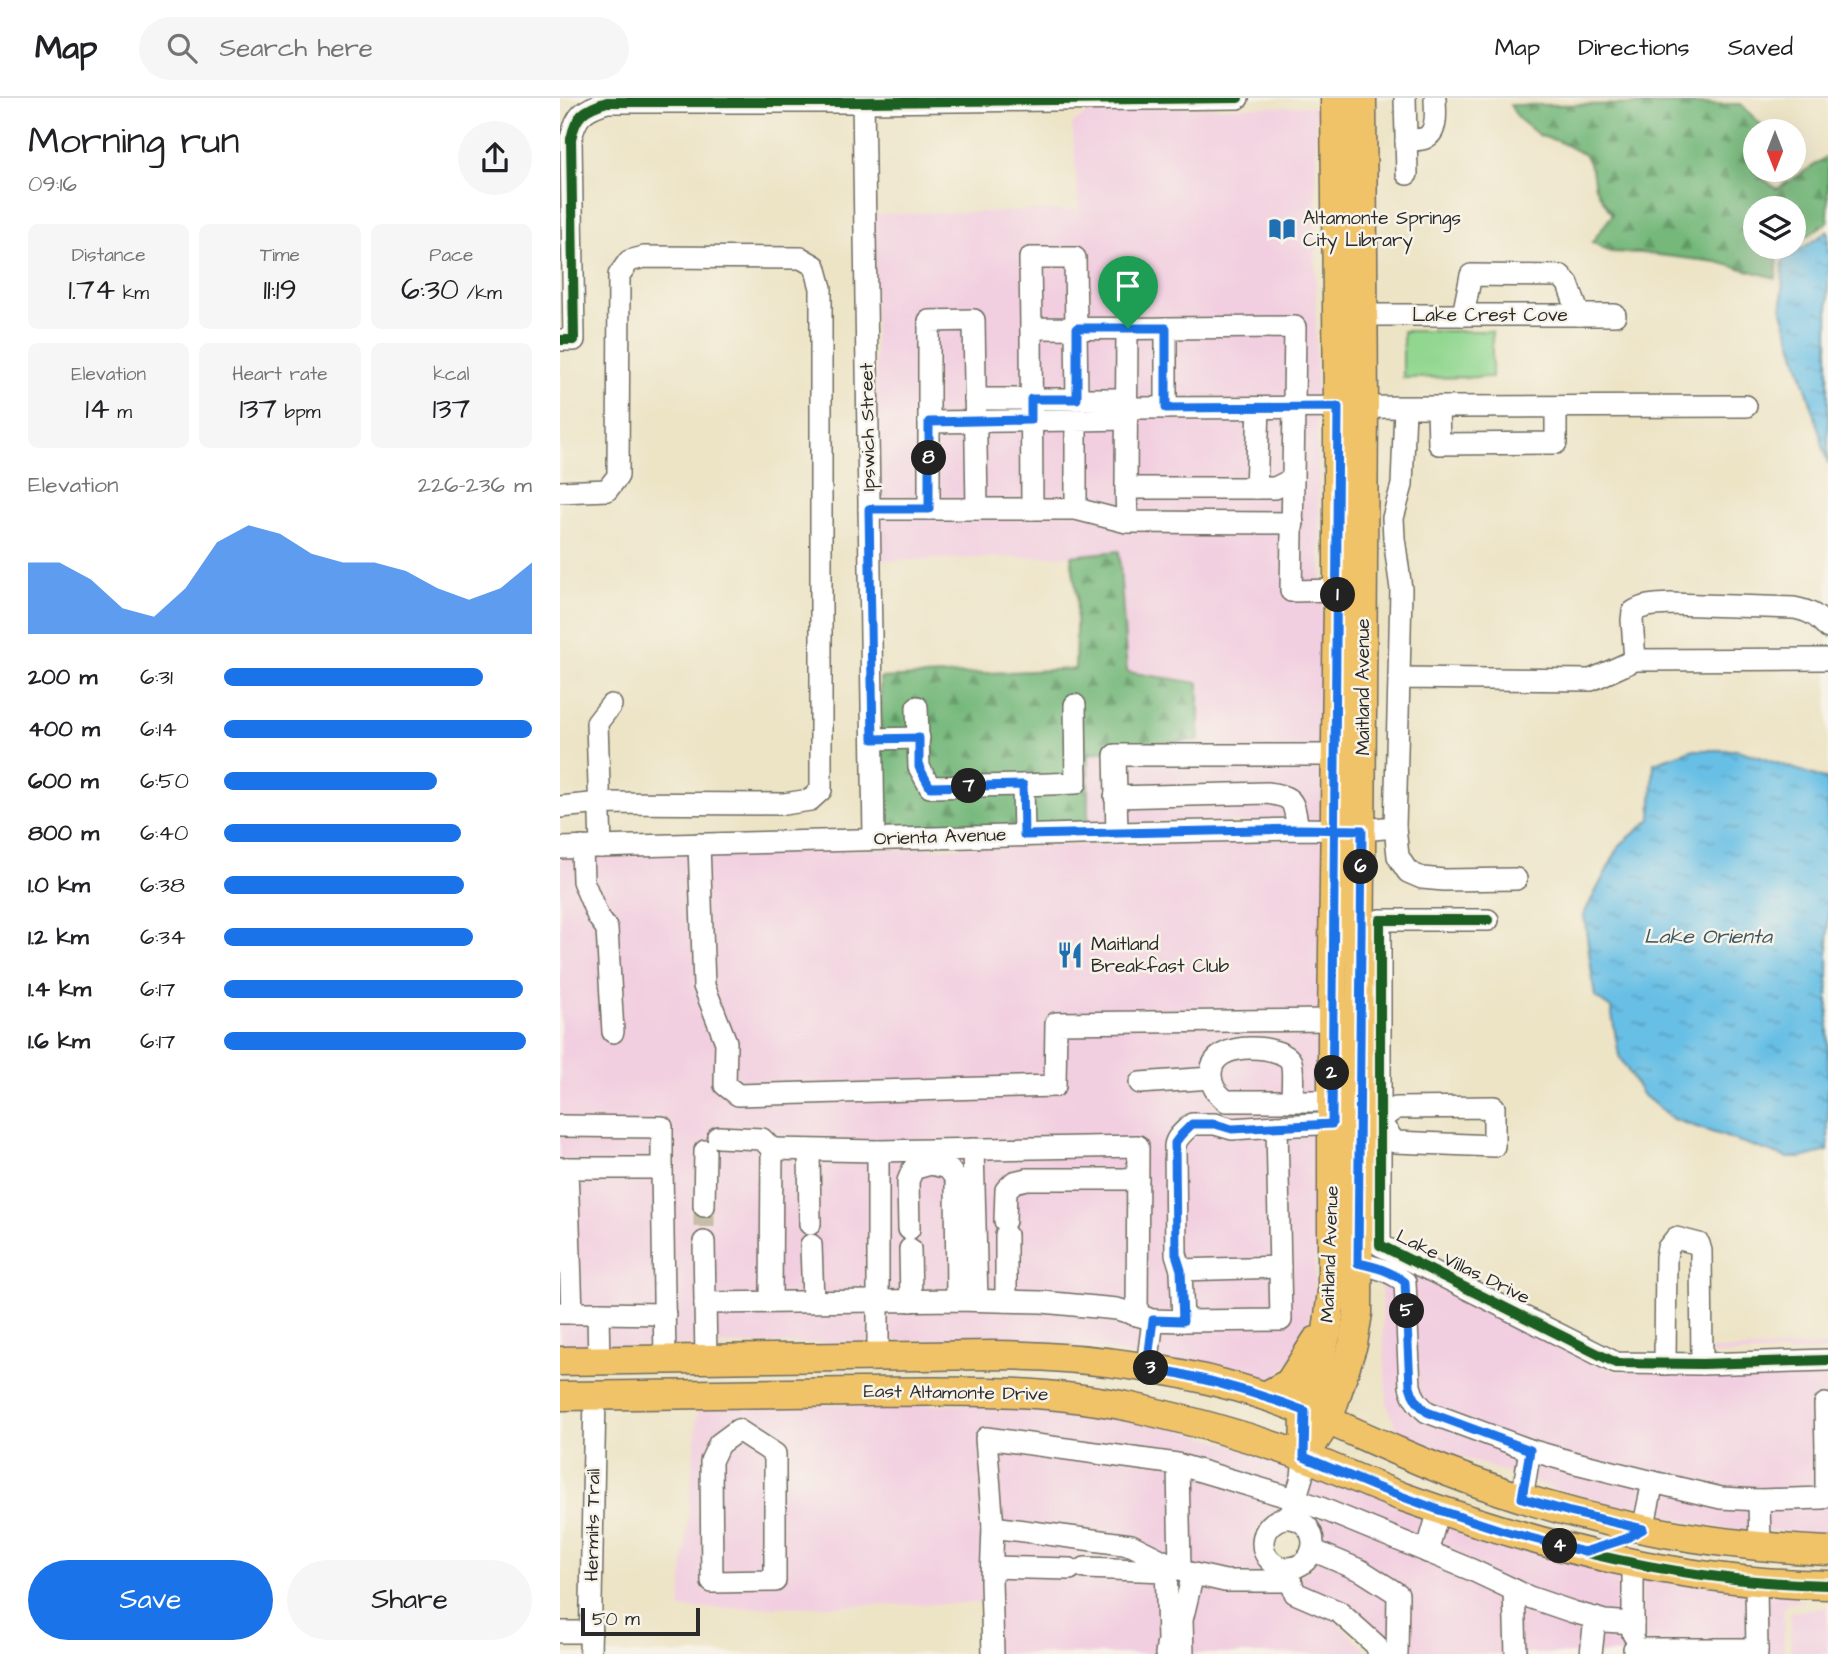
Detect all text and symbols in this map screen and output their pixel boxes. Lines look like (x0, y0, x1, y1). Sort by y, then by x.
search box (139, 17, 629, 80)
text: Map (35, 25, 97, 71)
icon: search (163, 29, 201, 67)
text: Search here (219, 30, 373, 66)
text: Map (1495, 31, 1540, 65)
text: Directions (1578, 31, 1690, 65)
text: Saved (1728, 31, 1793, 65)
text: Morning run (28, 116, 240, 168)
north arrow (1743, 119, 1806, 182)
map controls (1743, 119, 1806, 259)
button: share (458, 121, 532, 195)
text: 09:16 (28, 168, 77, 200)
button: layers (1743, 196, 1806, 259)
place label: Altamonte Springs City Library (1303, 205, 1461, 255)
library icon: Altamonte Springs City Library (1267, 214, 1297, 244)
text: Distance (72, 242, 146, 269)
text: Time (260, 242, 300, 269)
text: Pace (429, 242, 473, 269)
pin (1098, 256, 1158, 328)
icon: arrive (1109, 267, 1147, 305)
text: 1.74 (68, 269, 115, 311)
text: 11:19 (263, 269, 297, 311)
text: 6:30 (401, 269, 459, 311)
text: km (115, 280, 149, 307)
text: /km (459, 280, 502, 307)
street label: Lake Crest Cove (1412, 302, 1568, 329)
text: Elevation (71, 361, 146, 388)
text: Heart rate (232, 361, 328, 388)
text: kcal (433, 361, 470, 388)
street label: Ipswich Street (853, 362, 883, 492)
text: 14 (85, 388, 110, 430)
text: 137 (239, 388, 277, 430)
text: 137 (433, 388, 470, 430)
text: m (110, 399, 132, 426)
text: bpm (277, 399, 321, 426)
pin: 8 (912, 440, 946, 476)
text: 8 (922, 444, 935, 471)
text: Elevation (28, 469, 119, 501)
text: 226–236 m (418, 469, 532, 501)
pin: 1 (1320, 578, 1356, 612)
text: 1 (1336, 581, 1339, 608)
street label: Maitland Avenue (1350, 618, 1377, 756)
text: 200 m (28, 661, 97, 693)
text: 6:31 (140, 661, 173, 693)
text: 400 m (28, 713, 100, 745)
text: 6:14 (140, 713, 177, 745)
text: 600 m (28, 765, 99, 797)
text: 6:50 (140, 765, 189, 797)
pin: 7 (952, 768, 986, 804)
text: 7 (963, 772, 974, 799)
text: 800 m (28, 817, 99, 849)
text: 6:40 (140, 817, 188, 849)
street label: Orienta Avenue (873, 821, 1007, 853)
pin: 6 (1344, 850, 1378, 884)
text: 6 (1355, 853, 1366, 880)
text: 1.0 km (28, 869, 90, 901)
text: 6:38 (140, 869, 185, 901)
text: 1.2 km (28, 921, 89, 953)
text: 6:34 (140, 921, 186, 953)
water label: Lake Orienta (1644, 922, 1773, 951)
place label: Maitland Breakfast Club (1091, 931, 1229, 980)
restaurant icon: Maitland Breakfast Club (1055, 940, 1085, 970)
text: 1.4 km (28, 973, 91, 1005)
text: 6:17 (140, 973, 175, 1005)
text: 1.6 km (28, 1025, 90, 1057)
text: 6:17 (140, 1025, 175, 1057)
pin: 2 (1314, 1056, 1350, 1090)
text: 2 (1326, 1059, 1337, 1086)
street label: Maitland Avenue (1314, 1185, 1346, 1323)
street label: Lake Villas Drive (1392, 1223, 1534, 1311)
pin: 5 (1390, 1294, 1424, 1328)
text: 5 (1400, 1297, 1413, 1324)
pin: 3 (1134, 1350, 1168, 1386)
text: 3 (1146, 1354, 1155, 1381)
street label: East Altamonte Drive (863, 1378, 1049, 1408)
street label: Hermits Trail (579, 1468, 607, 1582)
pin: 4 (1542, 1528, 1578, 1564)
text: 4 (1553, 1532, 1566, 1559)
button: Save (28, 1560, 273, 1640)
button: Share (287, 1560, 532, 1640)
scale bar (581, 1605, 700, 1637)
text: 50 m (592, 1606, 640, 1633)

